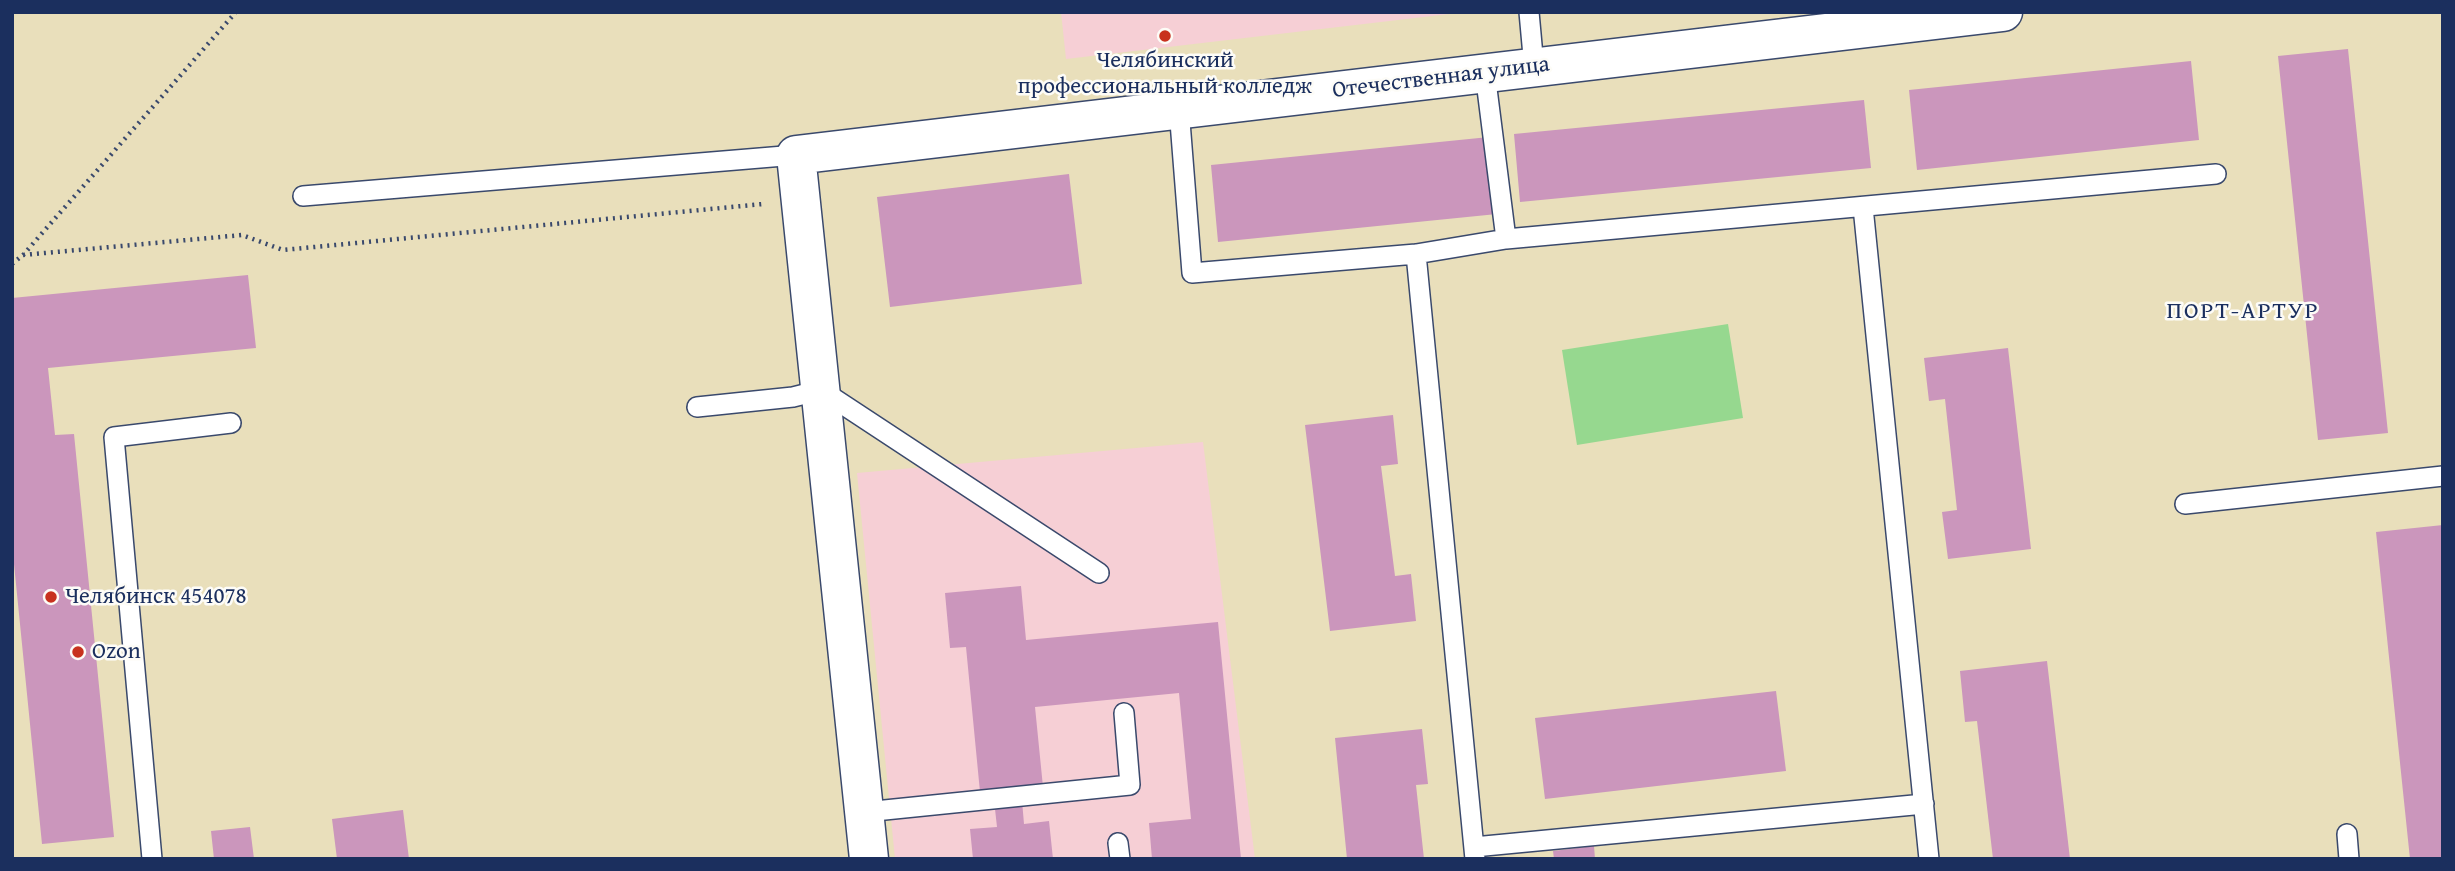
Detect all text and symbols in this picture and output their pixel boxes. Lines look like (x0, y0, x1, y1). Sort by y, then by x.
marker: Челябинский профессиональный колледж (1157, 28, 1173, 44)
place label: Челябинский профессиональный колледж (1018, 47, 1312, 101)
street label: Отечественная улица (1331, 51, 1551, 105)
district label: ПОРТ-АРТУР (2168, 298, 2318, 326)
place label: Челябинск 454078 (65, 583, 247, 611)
marker: Челябинск 454078 (43, 589, 59, 605)
place label: Ozon (92, 638, 141, 666)
marker: Ozon (70, 644, 86, 660)

